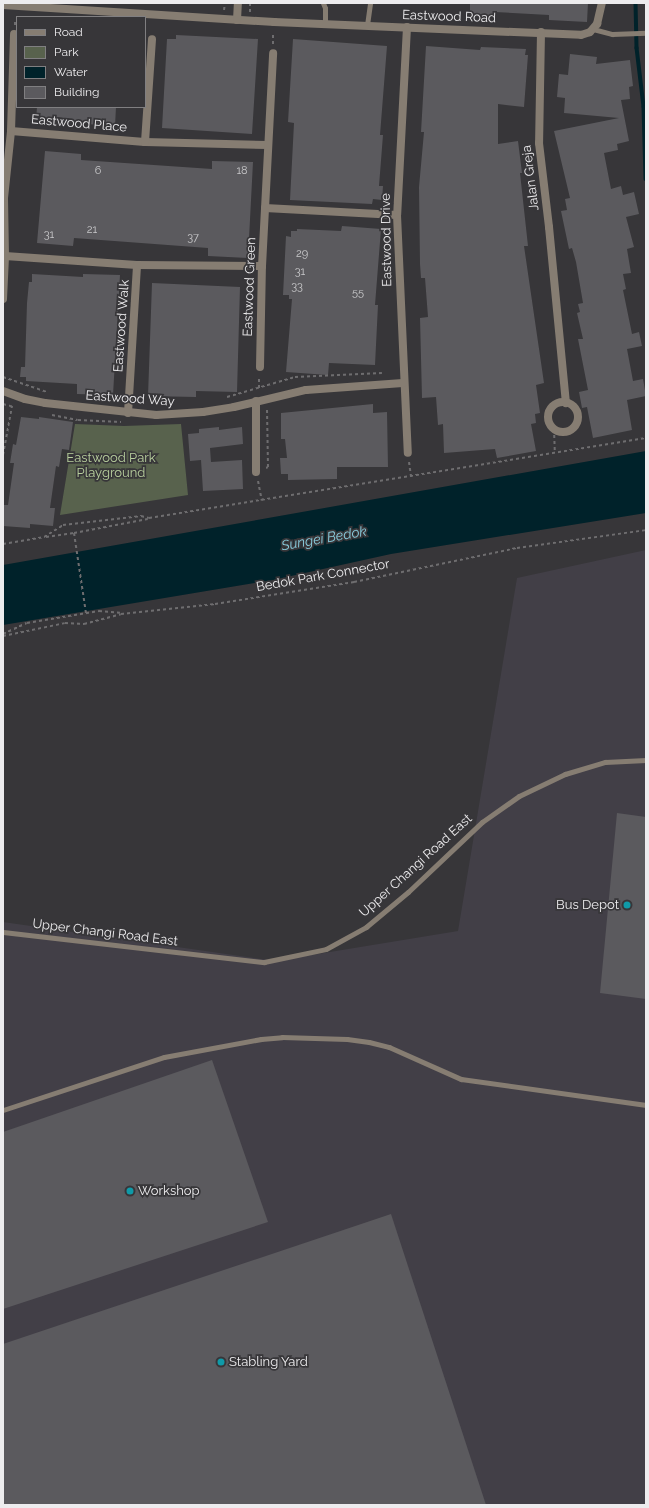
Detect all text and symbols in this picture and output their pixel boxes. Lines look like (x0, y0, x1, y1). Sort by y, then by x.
street label: Eastwood Road (402, 8, 496, 26)
legend (16, 16, 146, 108)
text: Road (54, 25, 83, 39)
text: Park (54, 45, 79, 59)
text: Water (54, 65, 88, 79)
text: Building (54, 85, 100, 99)
street label: Eastwood Place (30, 112, 128, 136)
street label: Jalan Greja (519, 144, 543, 212)
house number: 6 (95, 164, 101, 178)
house number: 18 (236, 164, 248, 178)
street label: Eastwood Drive (378, 193, 396, 287)
house number: 21 (87, 223, 97, 237)
house number: 31 (44, 228, 54, 242)
house number: 37 (187, 231, 199, 245)
street label: Eastwood Green (240, 237, 260, 337)
house number: 29 (296, 247, 308, 261)
house number: 31 (295, 265, 305, 279)
street label: Eastwood Walk (111, 279, 133, 373)
house number: 33 (291, 280, 303, 294)
house number: 55 (352, 286, 364, 300)
street label: Eastwood Way (85, 388, 175, 410)
park label: Eastwood Park Playground (66, 451, 156, 482)
water label: Sungei Bedok (280, 522, 368, 554)
street label: Bedok Park Connector (255, 557, 391, 595)
street label: Upper Changi Road East (356, 811, 476, 921)
place label: Bus Depot (556, 897, 619, 913)
marker: Bus Depot (622, 900, 632, 910)
street label: Upper Changi Road East (31, 916, 179, 950)
place label: Workshop (138, 1183, 200, 1199)
marker: Workshop (125, 1186, 135, 1196)
place label: Stabling Yard (229, 1354, 308, 1370)
marker: Stabling Yard (216, 1357, 226, 1367)

